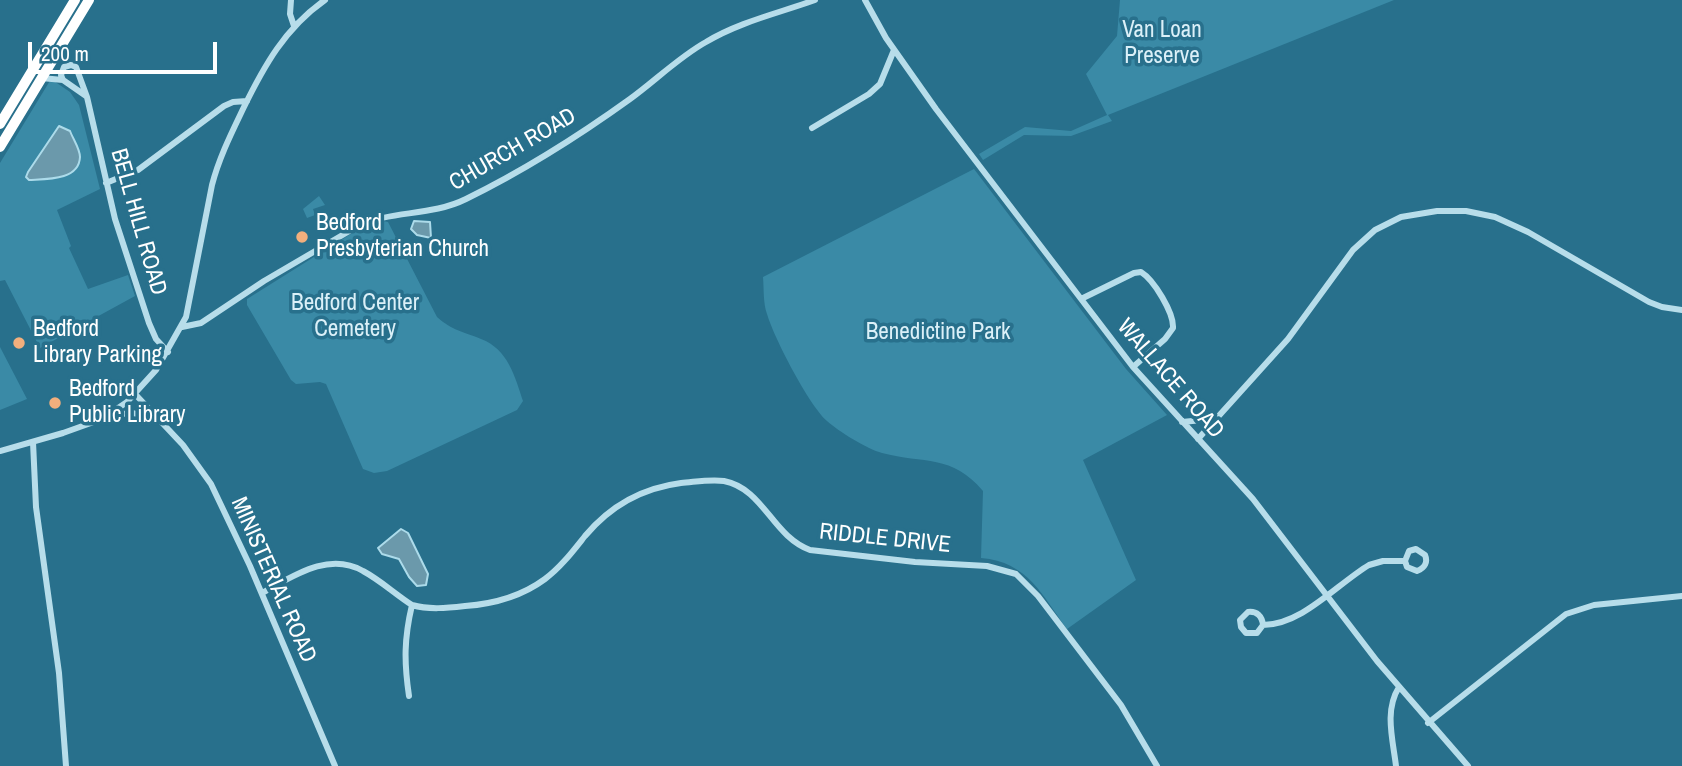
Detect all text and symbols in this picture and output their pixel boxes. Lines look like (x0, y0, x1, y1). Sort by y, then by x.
park label: Van Loan Preserve (1122, 17, 1202, 71)
scale bar (32, 28, 220, 72)
text: 200 m (41, 39, 89, 68)
street label: CHURCH ROAD (445, 103, 581, 197)
street label: BELL HILL ROAD (104, 146, 172, 298)
place label: Bedford Presbyterian Church (316, 210, 489, 264)
marker: Bedford Presbyterian Church (294, 229, 310, 245)
park label: Bedford Center Cemetery (291, 290, 419, 344)
street label: WALLACE ROAD (1111, 314, 1229, 444)
place label: Bedford Library Parking (33, 316, 162, 370)
park label: Benedictine Park (866, 319, 1010, 347)
marker: Bedford Library Parking (11, 335, 27, 351)
place label: Bedford Public Library (69, 376, 185, 430)
marker: Bedford Public Library (47, 395, 63, 411)
street label: MINISTERIAL ROAD (224, 493, 322, 667)
street label: RIDDLE DRIVE (818, 518, 952, 560)

